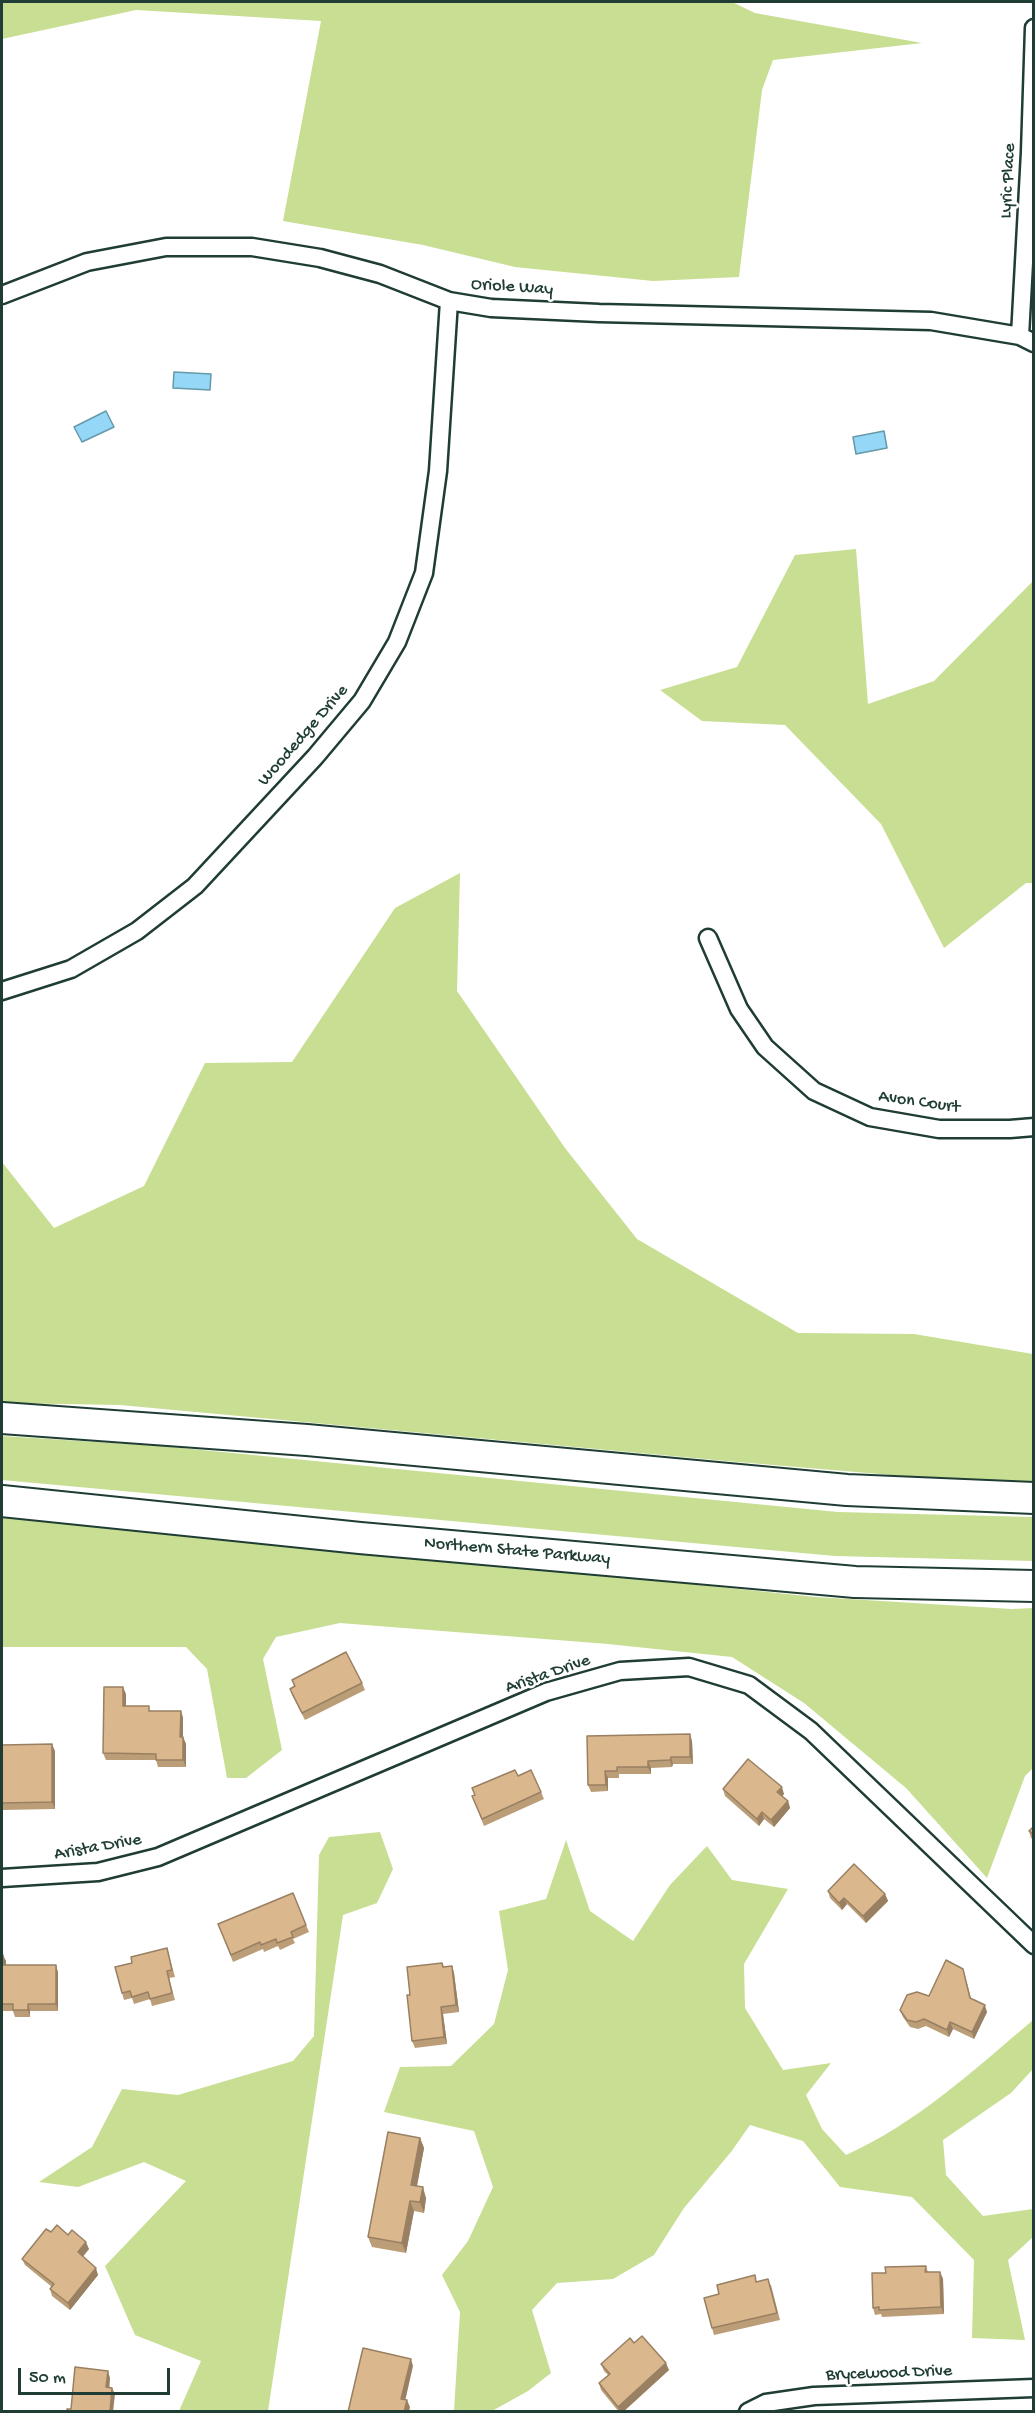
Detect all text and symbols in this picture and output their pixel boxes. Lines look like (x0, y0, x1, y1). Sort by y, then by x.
street label: Lyric Place (996, 143, 1022, 219)
street label: Oriole Way (470, 274, 554, 302)
street label: Woodedge Drive (254, 681, 354, 791)
street label: Avon Court (877, 1087, 961, 1119)
street label: Northern State Parkway (423, 1533, 611, 1571)
street label: Arista Drive (503, 1650, 593, 1700)
street label: Arista Drive (53, 1830, 143, 1866)
scale bar (21, 2356, 172, 2394)
street label: Brycewood Drive (825, 2361, 953, 2387)
text: 50 m (29, 2368, 66, 2389)

